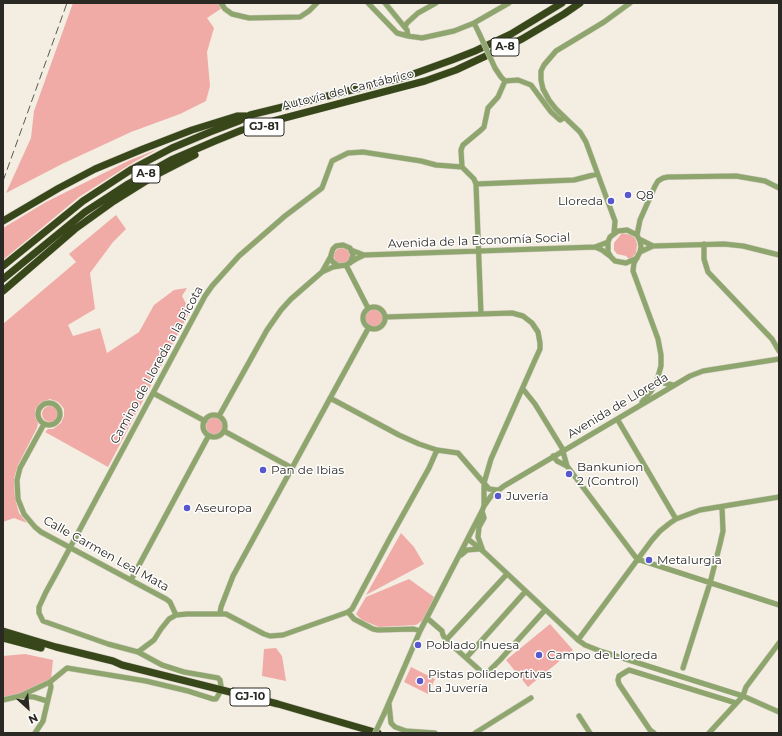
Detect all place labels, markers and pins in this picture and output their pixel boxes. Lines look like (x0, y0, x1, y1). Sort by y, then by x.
place label: Q8 (636, 188, 654, 202)
marker: Q8 (623, 190, 633, 200)
place label: Lloreda (558, 194, 603, 208)
marker: Lloreda (606, 196, 616, 206)
place label: Bankunion 2 (Control) (577, 460, 643, 488)
place label: Pan de Ibias (271, 463, 344, 477)
marker: Pan de Ibias (258, 465, 268, 475)
marker: Bankunion 2 (Control) (564, 469, 574, 479)
place label: Juvería (506, 489, 549, 503)
marker: Juvería (493, 491, 503, 501)
place label: Aseuropa (195, 501, 252, 515)
marker: Aseuropa (182, 503, 192, 513)
place label: Metalurgia (657, 553, 722, 567)
marker: Metalurgia (644, 555, 654, 565)
place label: Poblado Inuesa (426, 638, 519, 652)
marker: Poblado Inuesa (413, 640, 423, 650)
place label: Campo de Lloreda (547, 648, 658, 662)
marker: Campo de Lloreda (534, 650, 544, 660)
place label: Pistas polideportivas La Juvería (428, 667, 552, 695)
marker: Pistas polideportivas La Juvería (415, 676, 425, 686)

